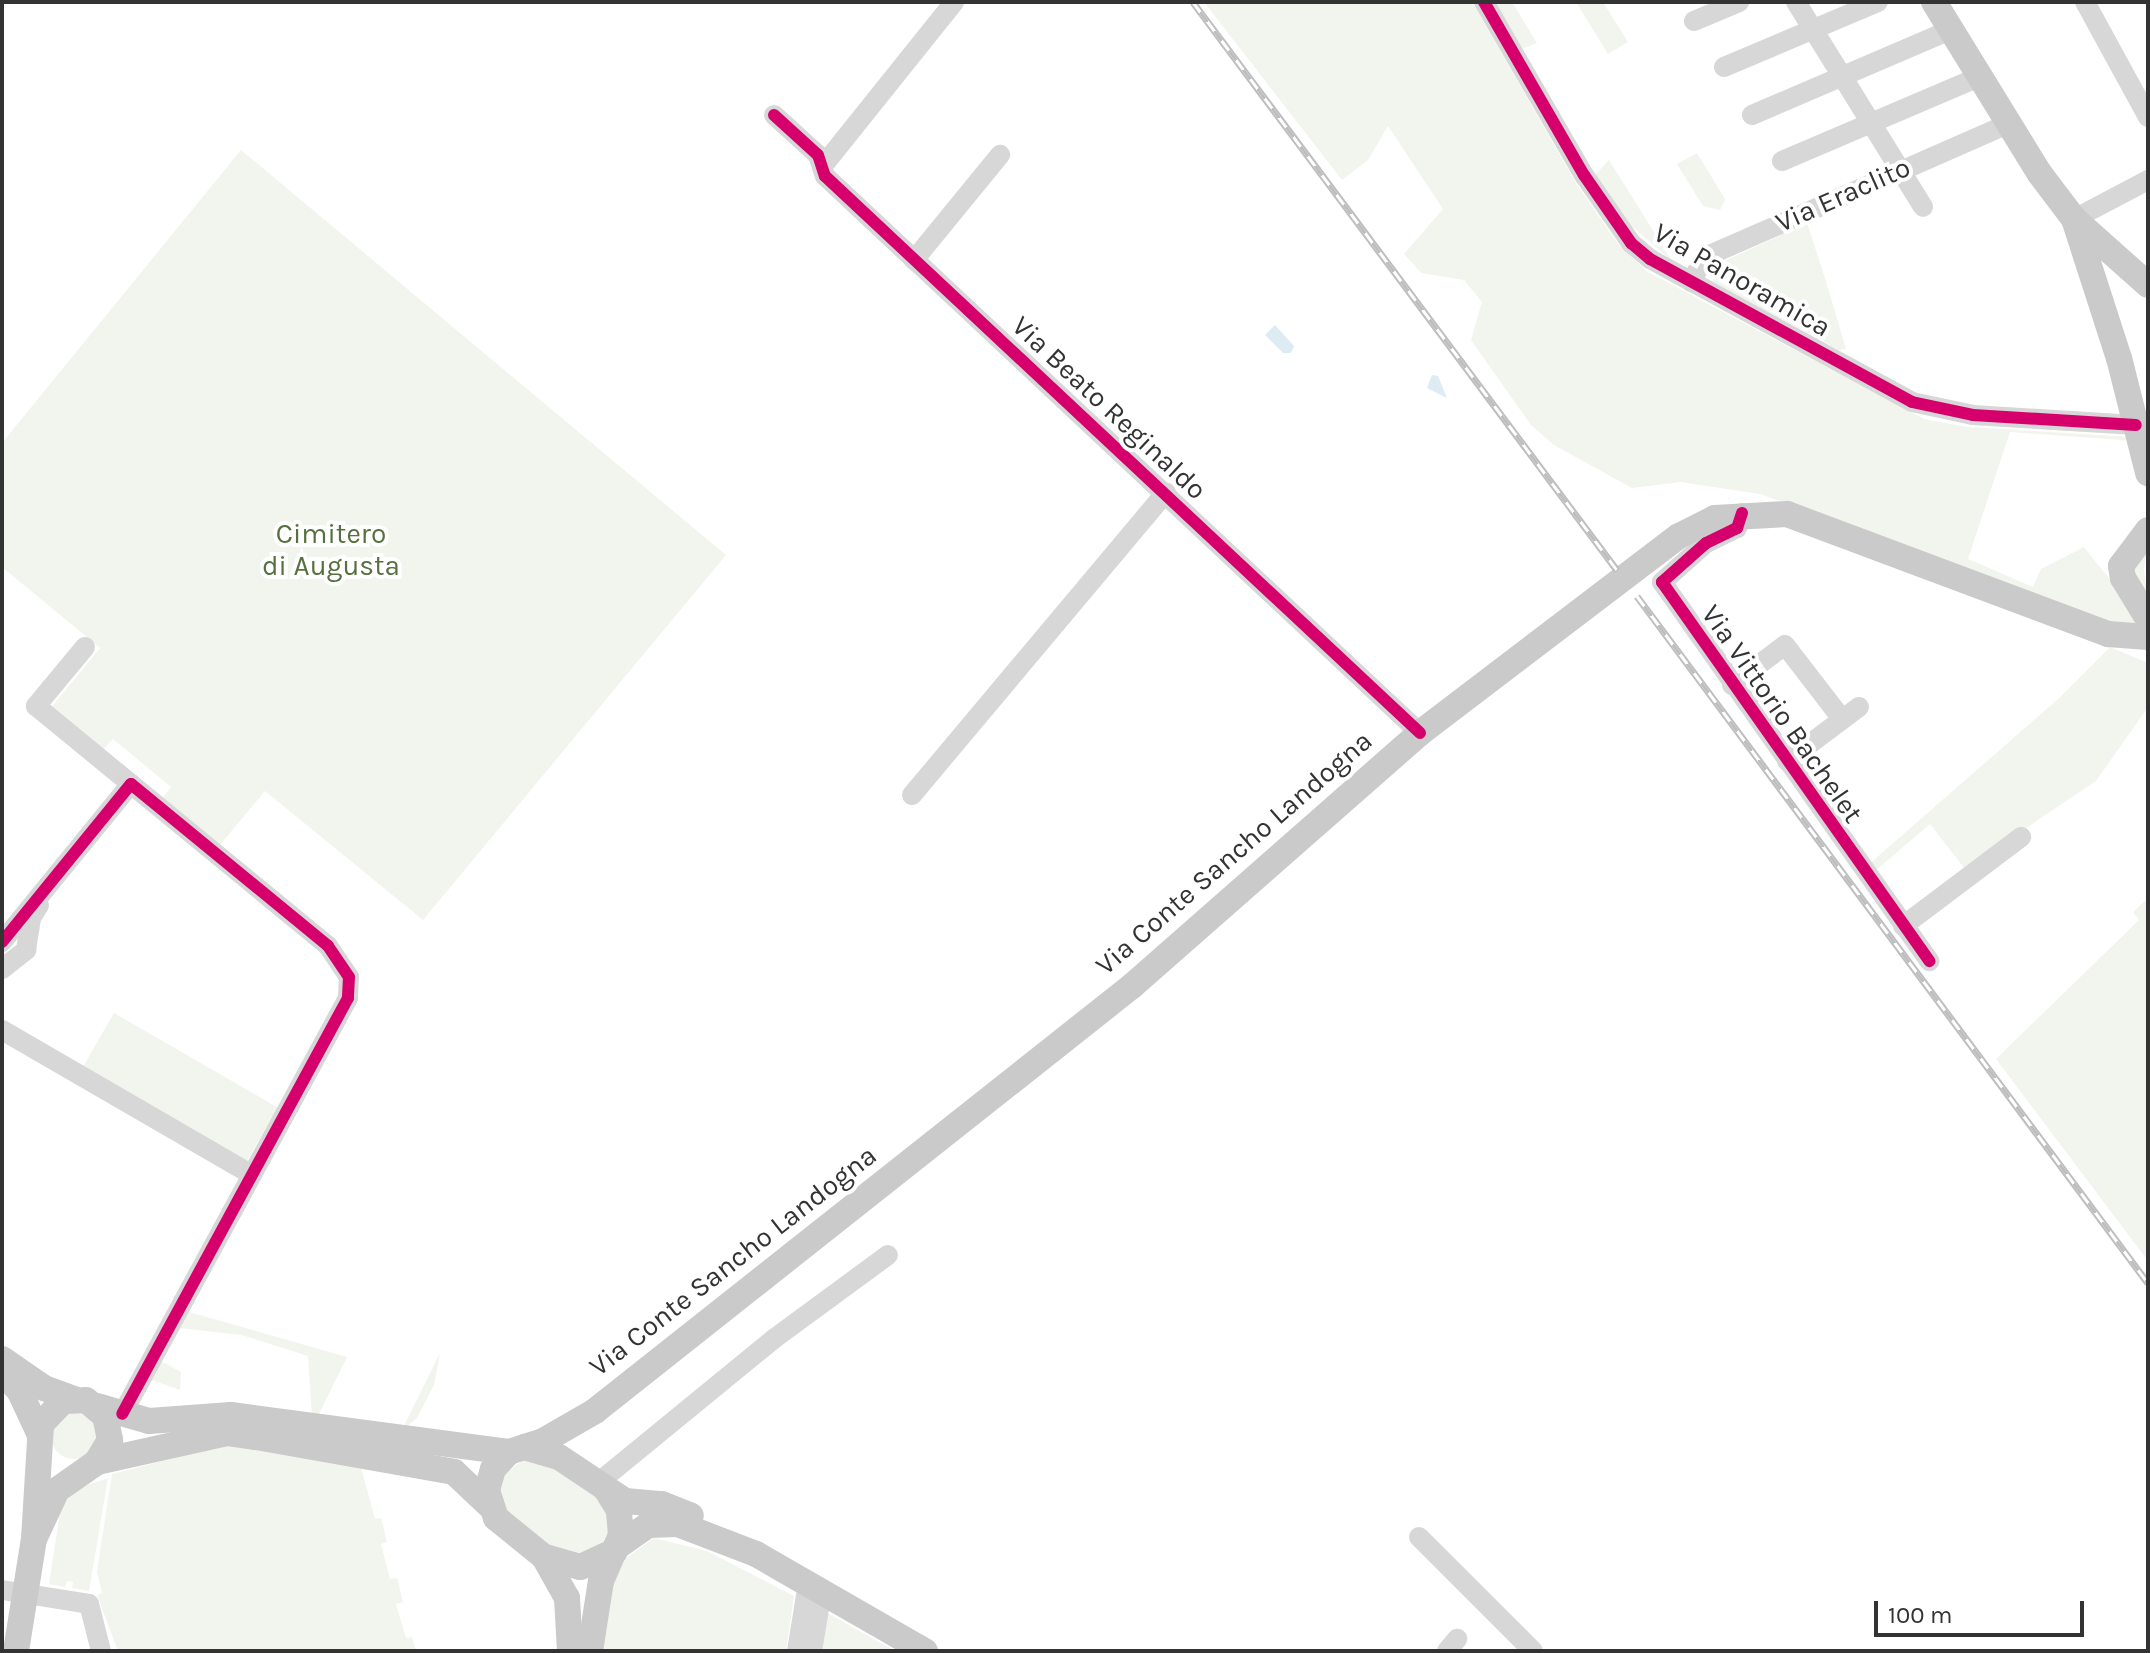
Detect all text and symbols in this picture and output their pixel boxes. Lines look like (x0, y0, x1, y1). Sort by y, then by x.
street label: Via Eraclito (1770, 150, 1916, 240)
street label: Via Panoramica (1647, 216, 1837, 344)
street label: Via Beato Reginaldo (1005, 309, 1213, 507)
park label: Cimitero di Augusta (262, 517, 400, 583)
street label: Via Vittorio Bachelet (1694, 599, 1870, 829)
street label: Via Conte Sancho Landogna (1089, 724, 1379, 982)
street label: Via Conte Sancho Landogna (583, 1138, 883, 1384)
scale bar (1878, 1585, 2088, 1635)
text: 100 m (1888, 1601, 1953, 1629)

